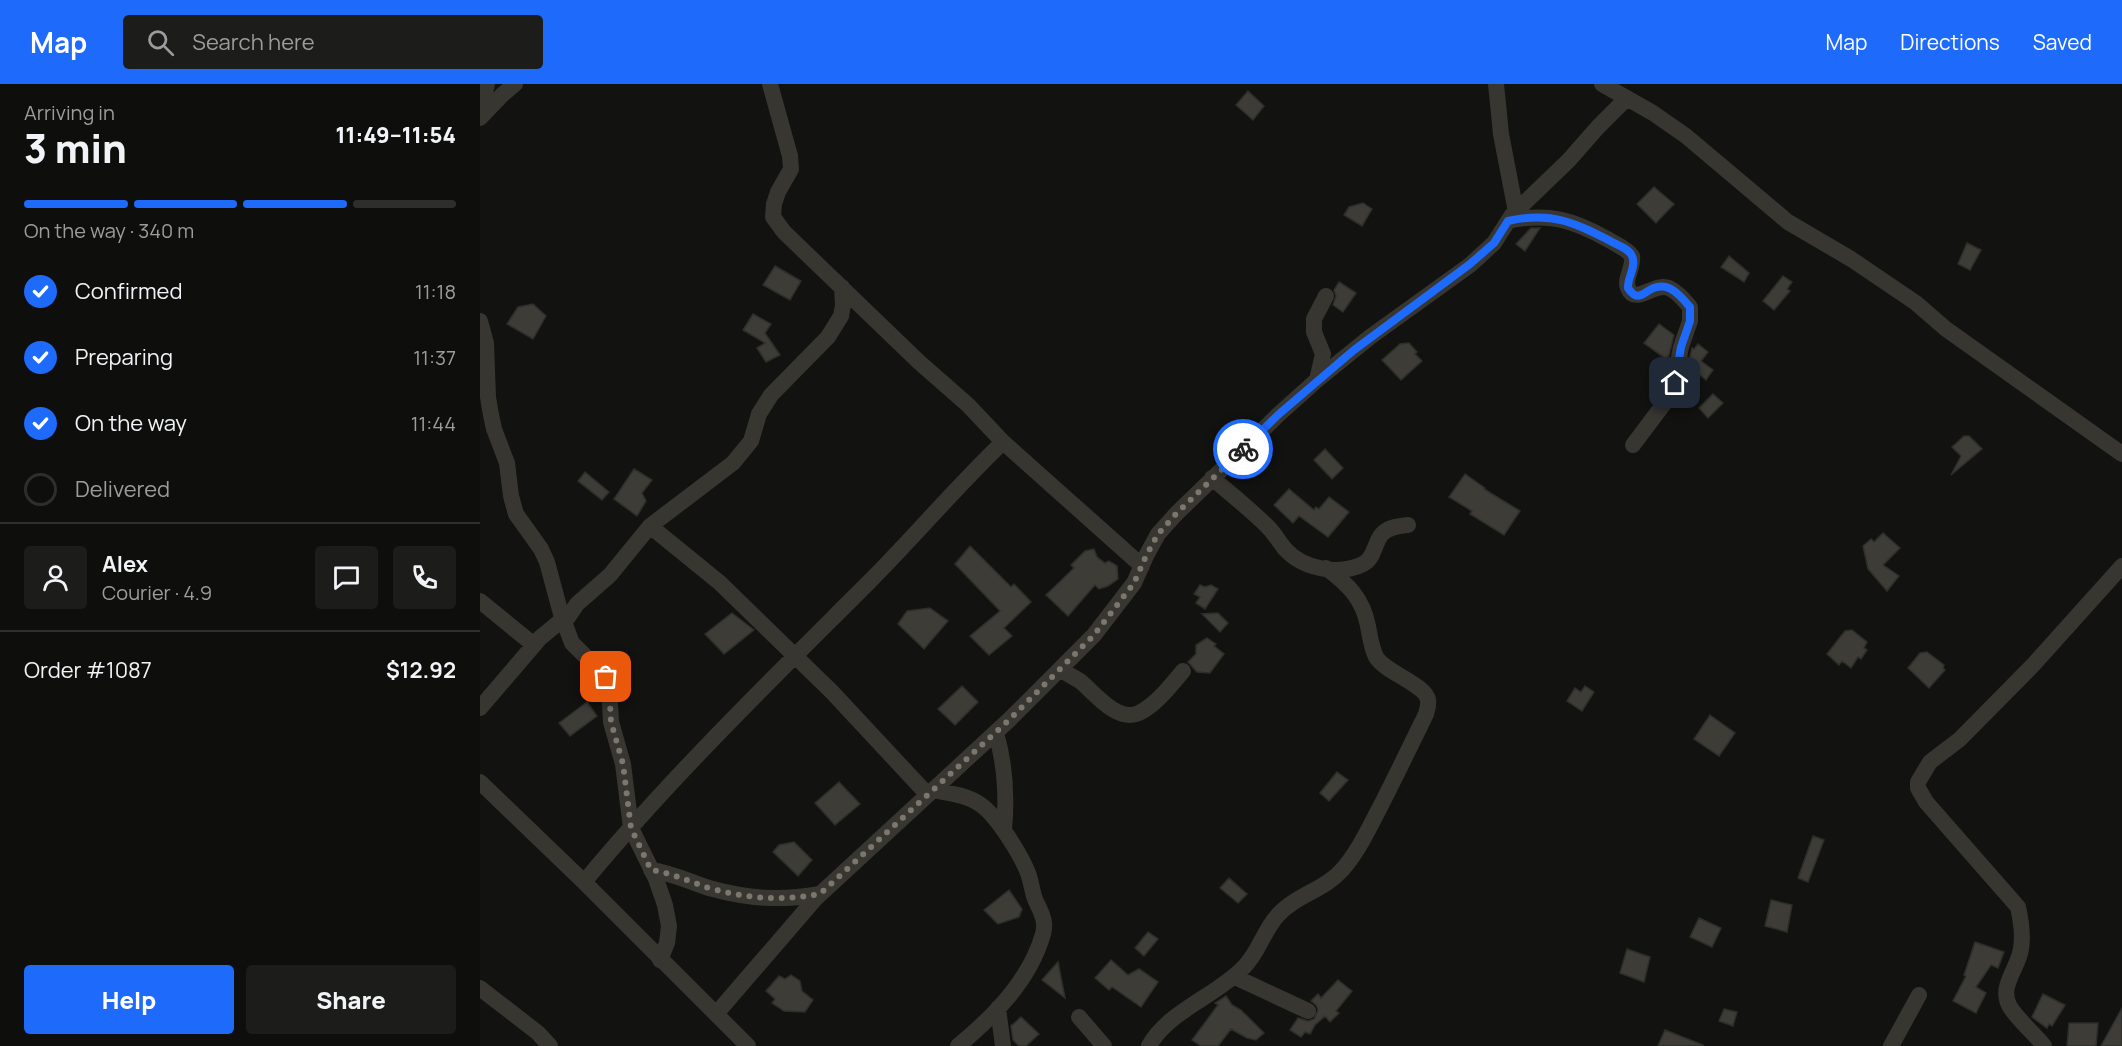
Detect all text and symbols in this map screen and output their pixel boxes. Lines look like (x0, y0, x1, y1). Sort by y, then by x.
search box (123, 15, 543, 69)
text: Map (30, 23, 87, 61)
icon: search (144, 26, 177, 59)
text: Search here (192, 27, 315, 57)
text: Map (1826, 28, 1867, 56)
text: Directions (1900, 28, 2000, 56)
text: Saved (2033, 28, 2092, 56)
text: Arriving in (24, 99, 115, 126)
text: 11:49–11:54 (335, 120, 456, 150)
text: 3 min (24, 121, 127, 175)
text: On the way · 340 m (24, 217, 194, 244)
icon: check (24, 275, 57, 308)
text: Confirmed (75, 276, 183, 306)
text: 11:18 (415, 278, 456, 305)
icon: check (24, 341, 57, 374)
text: Preparing (75, 342, 173, 372)
text: 11:37 (413, 344, 456, 371)
pin (1649, 357, 1700, 408)
icon: home (1658, 366, 1691, 399)
icon: check (24, 407, 57, 440)
text: On the way (75, 408, 187, 438)
text: 11:44 (411, 410, 456, 437)
courier (1213, 419, 1273, 479)
icon: bike (1227, 433, 1260, 466)
text: Delivered (75, 474, 170, 504)
button: person (24, 546, 87, 609)
button: chat (315, 546, 378, 609)
button: phone (393, 546, 456, 609)
text: Alex (102, 549, 148, 579)
text: Courier · 4.9 (102, 579, 212, 606)
pin (580, 651, 631, 702)
text: Order #1087 (24, 655, 152, 685)
text: $12.92 (386, 655, 456, 685)
icon: bag (589, 660, 622, 693)
button: Help (24, 965, 234, 1034)
button: Share (246, 965, 456, 1034)

